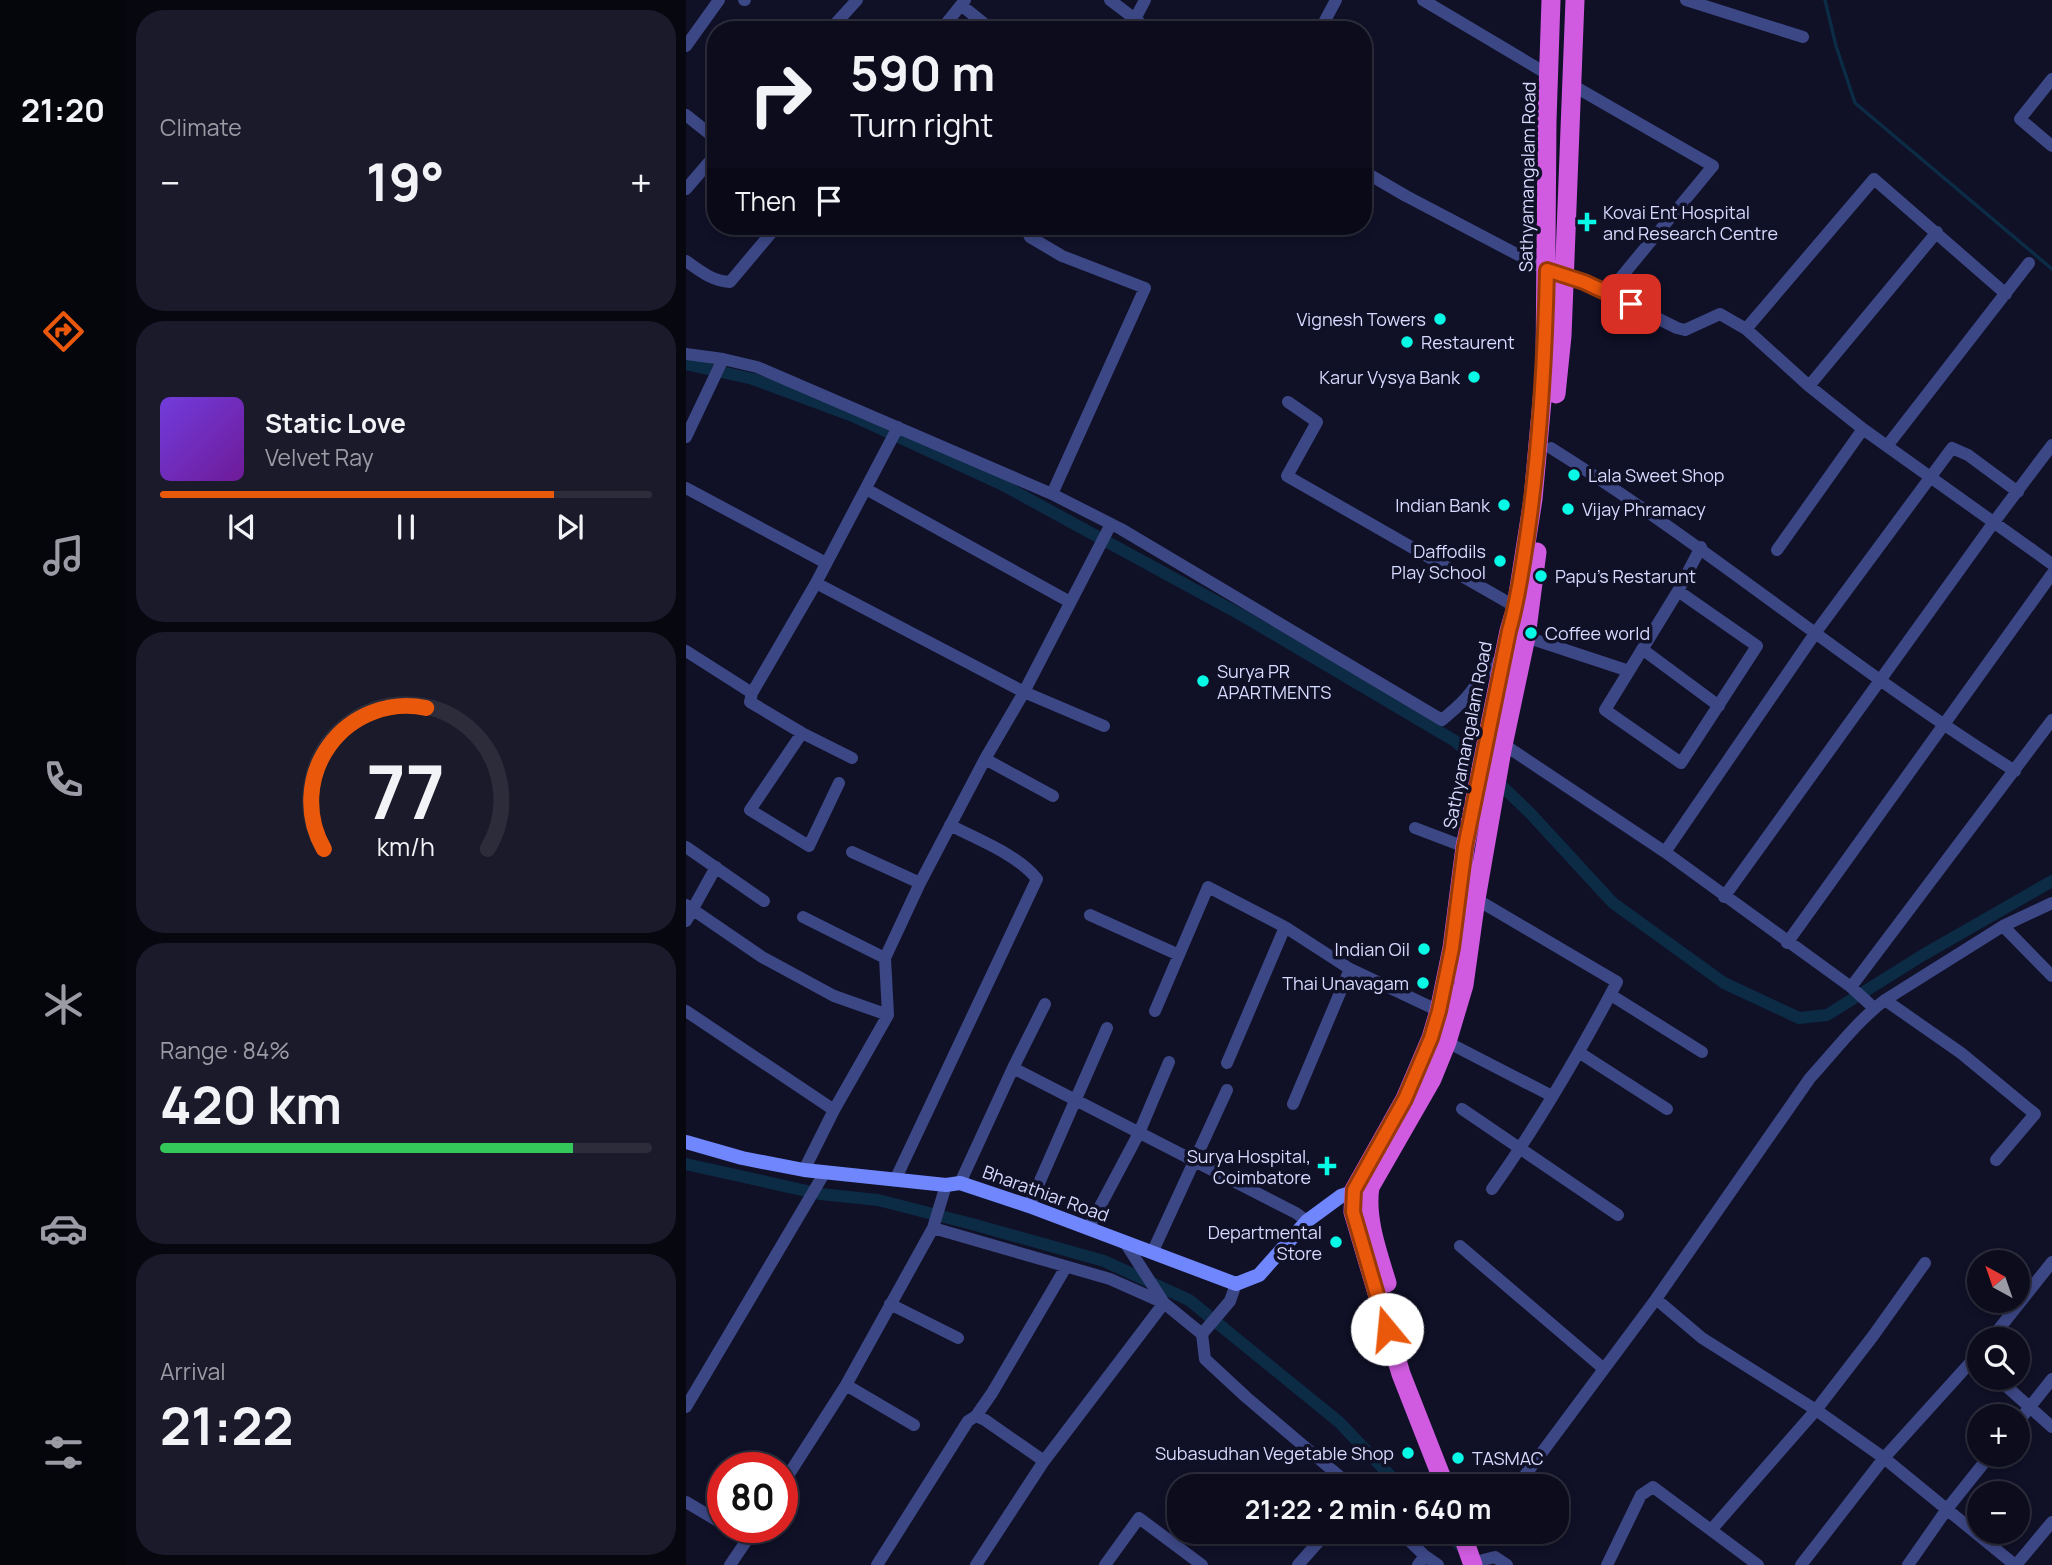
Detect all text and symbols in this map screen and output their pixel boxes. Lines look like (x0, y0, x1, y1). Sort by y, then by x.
text: 590 m (850, 39, 995, 106)
icon: right (735, 49, 826, 140)
street label: Sathyamangalam Road (1513, 82, 1541, 272)
text: 21:20 (21, 88, 105, 132)
text: Turn right (850, 103, 993, 147)
text: Climate (160, 111, 242, 143)
text: 19° (366, 146, 445, 217)
text: − (160, 156, 181, 208)
text: + (630, 156, 652, 208)
icon: arrive (810, 182, 848, 220)
text: Then (735, 183, 796, 219)
place label: Kovai Ent Hospital and Research Centre (1603, 200, 1778, 245)
marker: Kovai Ent Hospital and Research Centre (1577, 212, 1597, 232)
pin (1601, 274, 1661, 334)
icon: arrive (1612, 285, 1650, 323)
icon: directions (39, 307, 88, 356)
place label: Vignesh Towers (1297, 307, 1426, 331)
marker: Vignesh Towers (1432, 311, 1448, 327)
place label: Restaurent (1421, 330, 1515, 354)
marker: Restaurent (1399, 334, 1415, 350)
place label: Karur Vysya Bank (1319, 365, 1461, 389)
marker: Karur Vysya Bank (1466, 369, 1482, 385)
text: Static Love (265, 405, 406, 441)
text: Velvet Ray (265, 441, 374, 473)
place label: Lala Sweet Shop (1588, 463, 1725, 487)
marker: Lala Sweet Shop (1566, 467, 1582, 483)
place label: Indian Bank (1395, 493, 1491, 517)
marker: Indian Bank (1496, 497, 1512, 513)
place label: Vijay Phramacy (1582, 497, 1706, 521)
marker: Vijay Phramacy (1560, 501, 1576, 517)
icon: previous (223, 508, 261, 546)
icon: pause (387, 508, 425, 546)
icon: next (551, 508, 589, 546)
icon: music (39, 531, 88, 580)
place label: Daffodils Play School (1391, 539, 1486, 584)
marker: Daffodils Play School (1492, 553, 1508, 569)
place label: Papu's Restarunt (1555, 564, 1696, 588)
marker: Papu's Restarunt (1533, 568, 1549, 584)
place label: Coffee world (1545, 621, 1650, 645)
marker: Coffee world (1523, 625, 1539, 641)
street label: Sathyamangalam Road (1437, 639, 1497, 831)
place label: Surya PR APARTMENTS (1217, 659, 1331, 704)
marker: Surya PR APARTMENTS (1195, 673, 1211, 689)
text: 77 (367, 741, 445, 841)
icon: phone (39, 755, 88, 804)
text: km/h (377, 828, 435, 863)
place label: Indian Oil (1335, 937, 1410, 961)
marker: Indian Oil (1416, 941, 1432, 957)
place label: Thai Unavagam (1282, 971, 1409, 995)
marker: Thai Unavagam (1415, 975, 1431, 991)
icon: climate (39, 980, 88, 1029)
text: Range · 84% (160, 1034, 290, 1066)
text: 420 km (160, 1069, 342, 1140)
place label: Surya Hospital, Coimbatore (1187, 1144, 1311, 1189)
marker: Surya Hospital, Coimbatore (1317, 1156, 1337, 1176)
street label: Bharathiar Road (980, 1159, 1112, 1227)
icon: car (39, 1204, 88, 1253)
place label: Departmental Store (1208, 1220, 1322, 1265)
marker: Departmental Store (1328, 1234, 1344, 1250)
north arrow (1967, 1250, 2030, 1312)
map controls (1967, 1250, 2030, 1544)
position arrow (1350, 1292, 1424, 1366)
button: search (1967, 1327, 2030, 1390)
text: Arrival (160, 1355, 226, 1387)
text: 21:22 (160, 1390, 293, 1461)
button: + (1967, 1404, 2030, 1467)
icon: filters (39, 1428, 88, 1477)
place label: Subasudhan Vegetable Shop (1155, 1441, 1394, 1465)
marker: Subasudhan Vegetable Shop (1400, 1445, 1416, 1461)
place label: TASMAC (1472, 1446, 1544, 1470)
marker: TASMAC (1450, 1450, 1466, 1466)
speed limit sign: 80 (707, 1452, 798, 1543)
button: − (1967, 1481, 2030, 1544)
text: 21:22 · 2 min · 640 m (1245, 1491, 1491, 1527)

